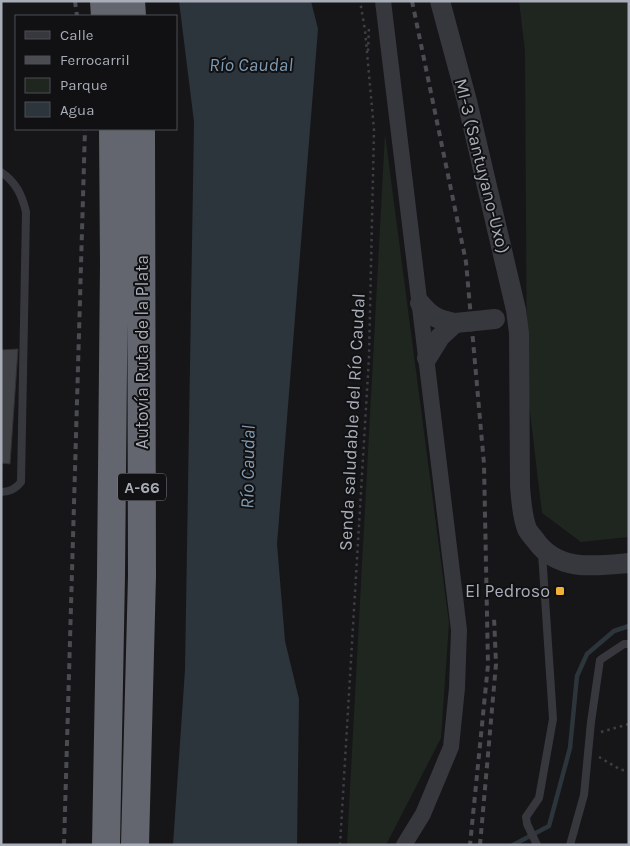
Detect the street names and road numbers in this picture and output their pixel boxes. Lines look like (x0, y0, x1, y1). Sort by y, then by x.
street label: MI-3 (Santuyano-Uxo) (450, 76, 514, 256)
street label: Autovía Ruta de la Plata (131, 255, 153, 449)
street label: Senda saludable del Río Caudal (334, 293, 370, 551)
road number: A-66 (118, 474, 166, 501)

